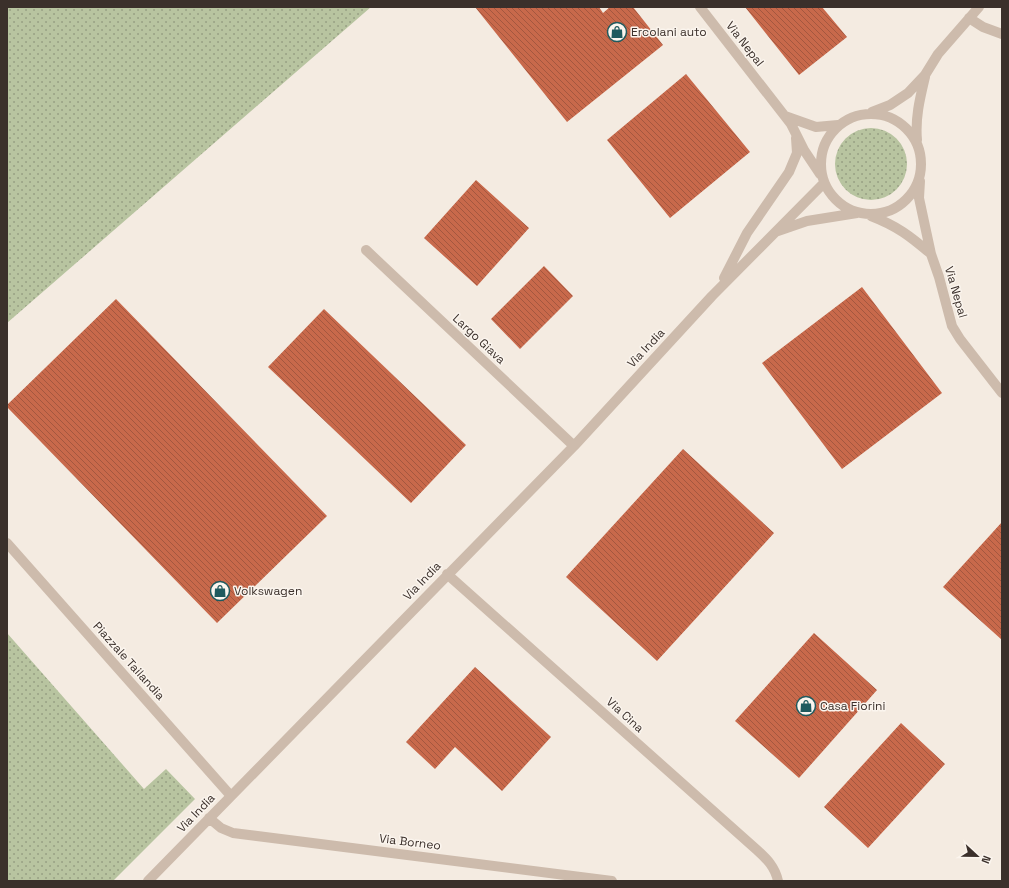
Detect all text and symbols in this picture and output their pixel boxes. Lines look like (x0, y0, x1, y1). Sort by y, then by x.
street label: Via Nepal (722, 18, 768, 70)
shop icon: Ercolani auto (606, 21, 628, 43)
place label: Ercolani auto (631, 24, 707, 40)
street label: Via Nepal (941, 264, 971, 320)
street label: Largo Giava (449, 310, 509, 368)
street label: Via India (624, 325, 668, 371)
street label: Via India (399, 558, 445, 604)
shop icon: Volkswagen (209, 580, 231, 602)
place label: Volkswagen (234, 583, 302, 599)
street label: Piazzale Tailandia (90, 619, 168, 704)
street label: Via Cina (603, 694, 647, 736)
shop icon: Casa Fiorini (795, 695, 817, 717)
place label: Casa Fiorini (820, 698, 885, 714)
street label: Via India (173, 790, 219, 836)
street label: Via Borneo (378, 830, 442, 854)
north arrow (957, 836, 997, 876)
text: N (978, 854, 994, 866)

